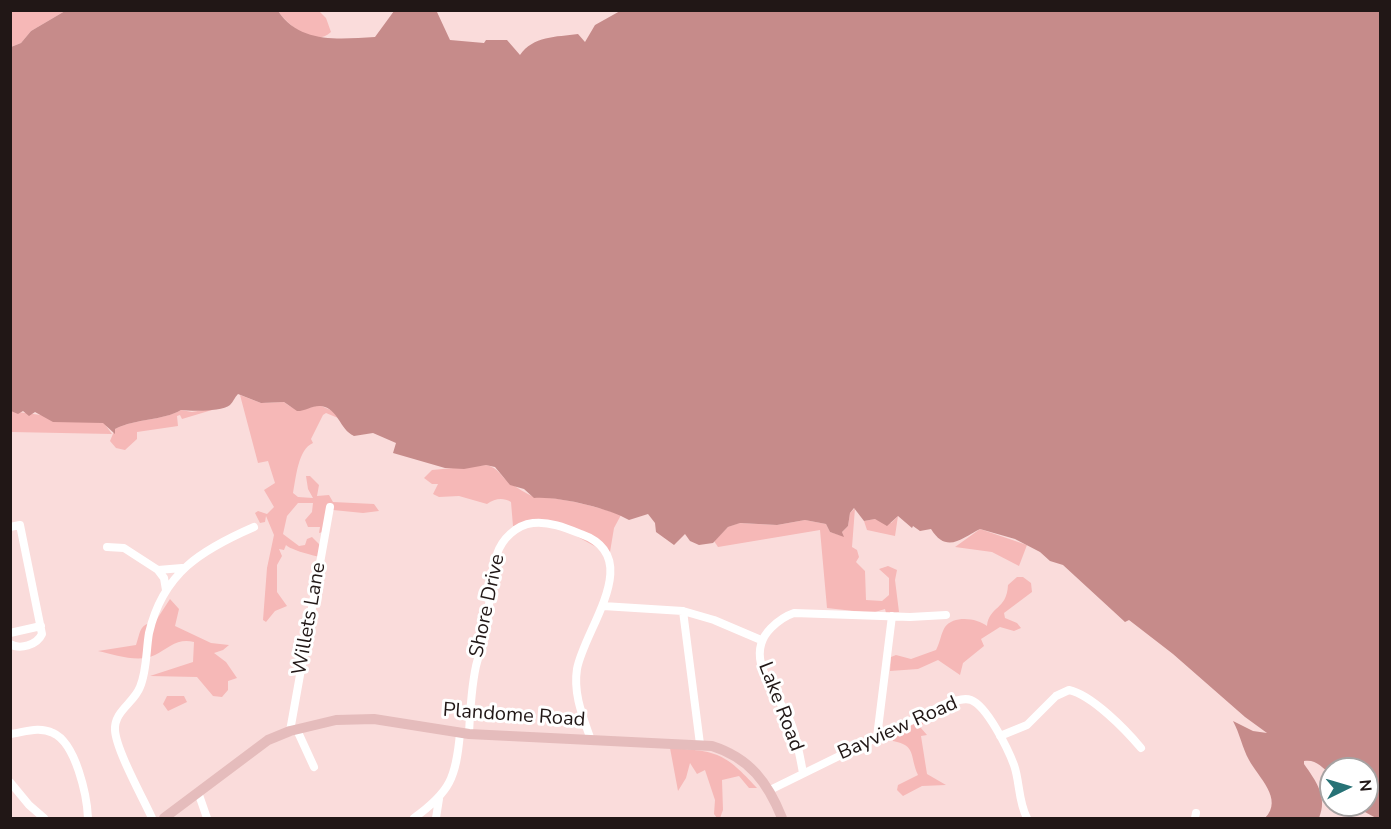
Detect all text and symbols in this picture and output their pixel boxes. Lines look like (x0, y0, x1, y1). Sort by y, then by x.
street label: Shore Drive (465, 552, 511, 660)
street label: Willets Lane (288, 561, 332, 677)
street label: Lake Road (752, 659, 808, 755)
street label: Bayview Road (834, 692, 962, 766)
street label: Plandome Road (442, 699, 586, 733)
north arrow (1319, 757, 1379, 817)
text: N (1353, 779, 1376, 793)

